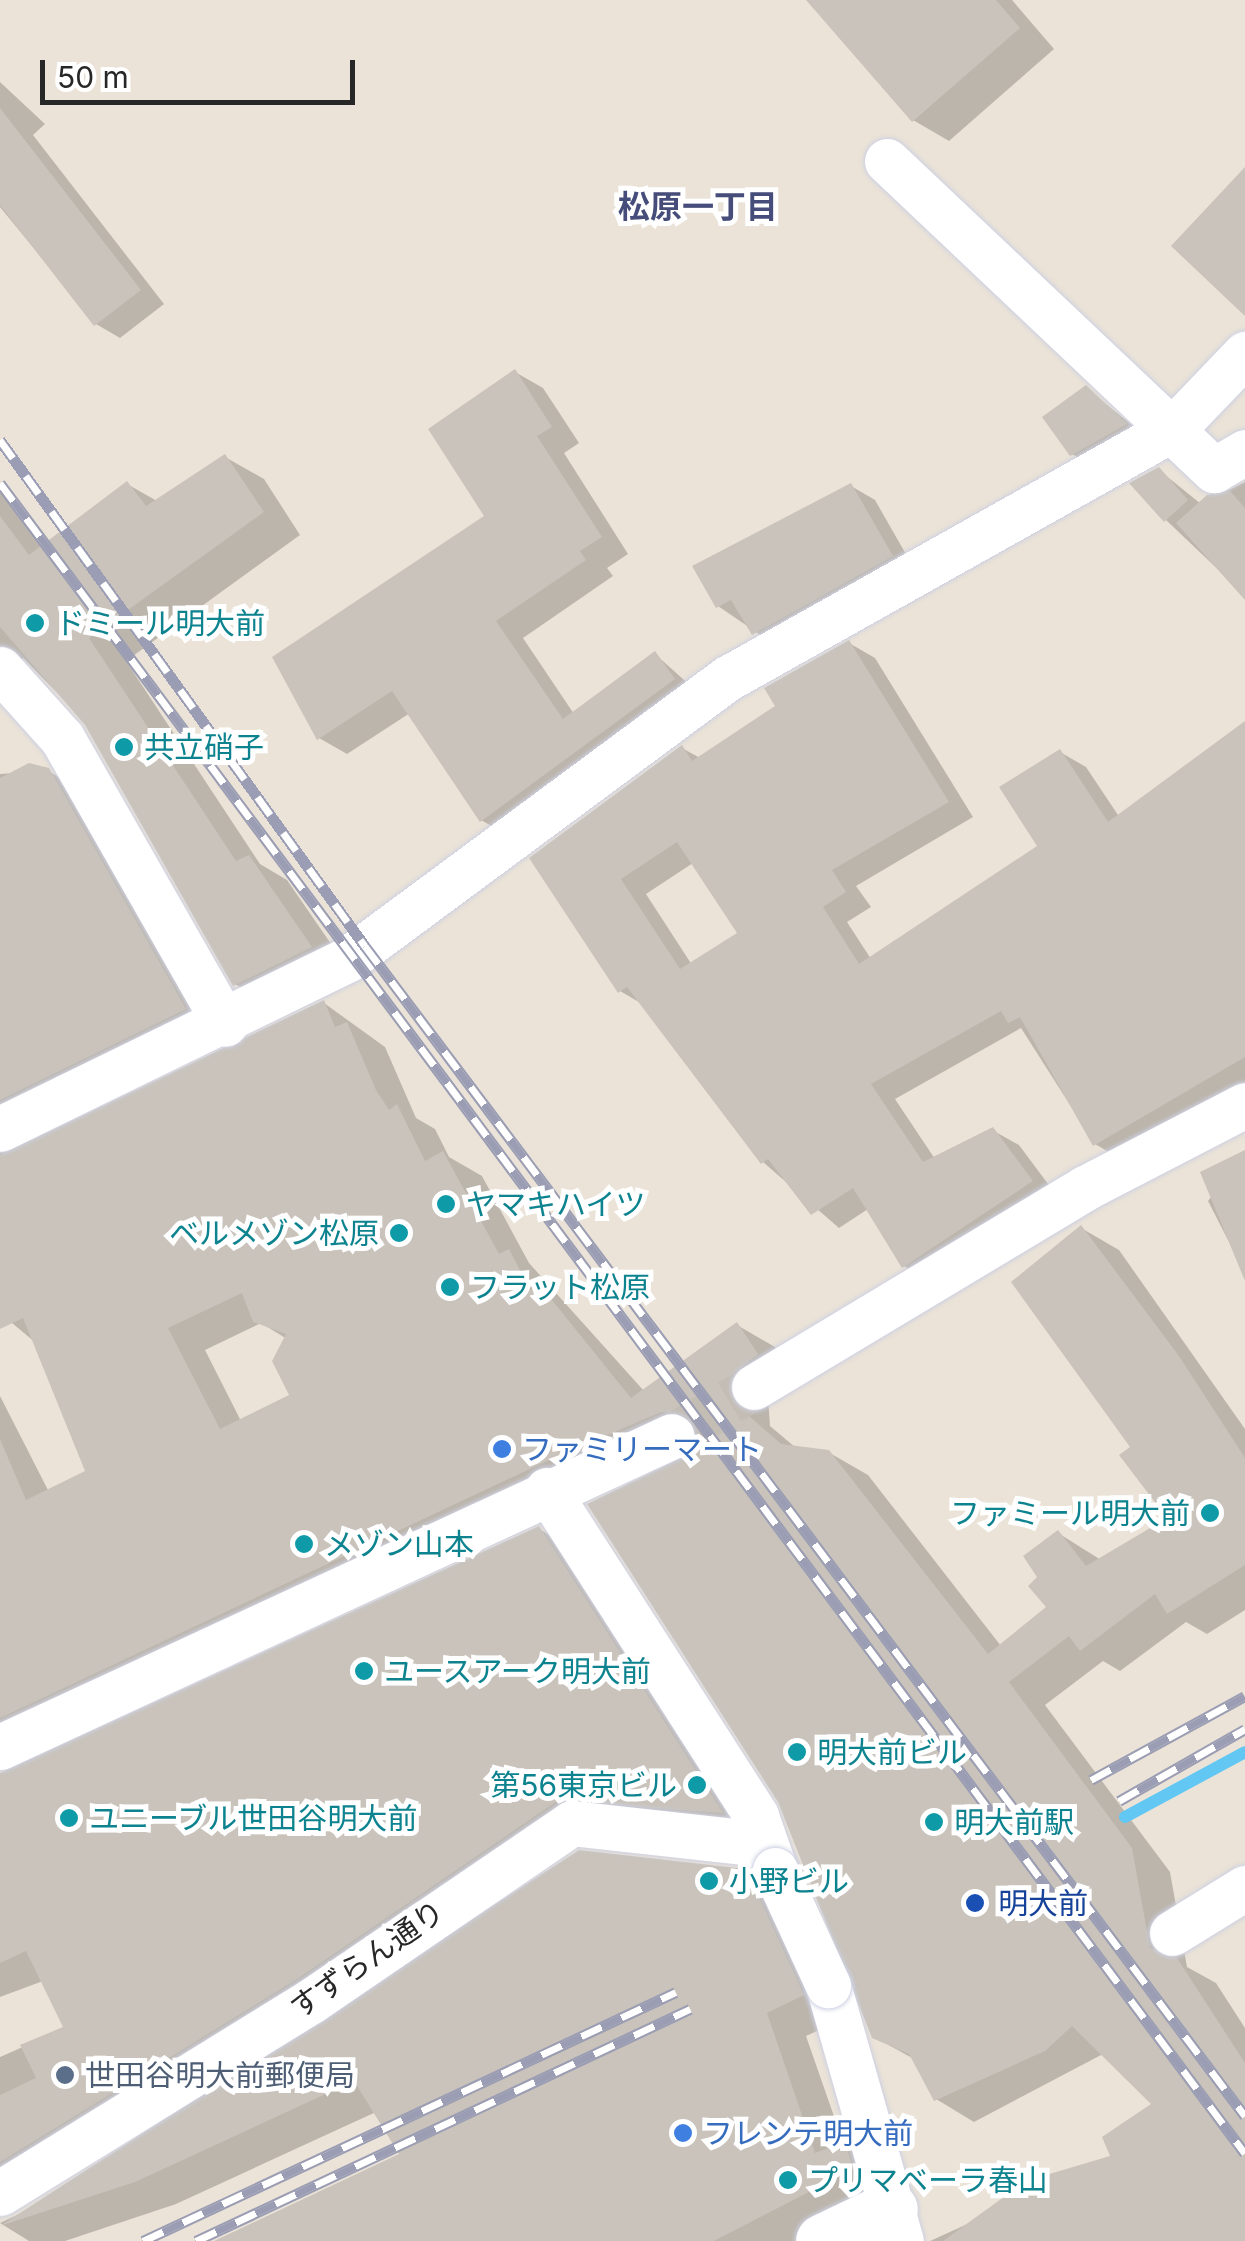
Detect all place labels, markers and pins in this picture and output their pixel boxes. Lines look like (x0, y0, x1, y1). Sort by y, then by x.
place label: ドミール明大前 (55, 605, 265, 641)
marker: ドミール明大前 (24, 612, 46, 634)
place label: 共立硝子 (144, 729, 264, 765)
marker: 共立硝子 (113, 736, 135, 758)
place label: ヤマキハイツ (466, 1186, 646, 1222)
marker: ヤマキハイツ (435, 1193, 457, 1215)
place label: ベルメゾン松原 (169, 1215, 379, 1251)
marker: ベルメゾン松原 (388, 1222, 410, 1244)
place label: フラット松原 (470, 1269, 650, 1305)
marker: フラット松原 (439, 1276, 461, 1298)
place label: ファミリーマート (522, 1431, 762, 1467)
marker: ファミリーマート (491, 1438, 513, 1460)
place label: ファミール明大前 (950, 1495, 1190, 1531)
marker: ファミール明大前 (1199, 1502, 1221, 1524)
place label: メゾン山本 (324, 1526, 474, 1562)
marker: メゾン山本 (293, 1533, 315, 1555)
place label: ユースアーク明大前 (384, 1653, 652, 1689)
marker: ユースアーク明大前 (353, 1660, 375, 1682)
place label: 明大前ビル (817, 1734, 967, 1770)
marker: 明大前ビル (786, 1741, 808, 1763)
place label: 第56東京ビル (490, 1767, 677, 1803)
marker: 第56東京ビル (686, 1774, 708, 1796)
place label: ユニーブル世田谷明大前 (89, 1800, 419, 1836)
place label: 明大前駅 (954, 1804, 1074, 1840)
marker: ユニーブル世田谷明大前 (58, 1807, 80, 1829)
marker: 明大前駅 (923, 1811, 945, 1833)
place label: 小野ビル (729, 1863, 849, 1899)
marker: 小野ビル (698, 1870, 720, 1892)
place label: 明大前 (998, 1885, 1088, 1921)
marker: 明大前 (962, 1890, 988, 1916)
place label: 世田谷明大前郵便局 (85, 2057, 355, 2093)
marker: 世田谷明大前郵便局 (54, 2064, 76, 2086)
place label: フレンテ明大前 (703, 2115, 913, 2151)
marker: フレンテ明大前 (672, 2122, 694, 2144)
place label: プリマベーラ春山 (808, 2162, 1048, 2198)
marker: プリマベーラ春山 (777, 2169, 799, 2191)

